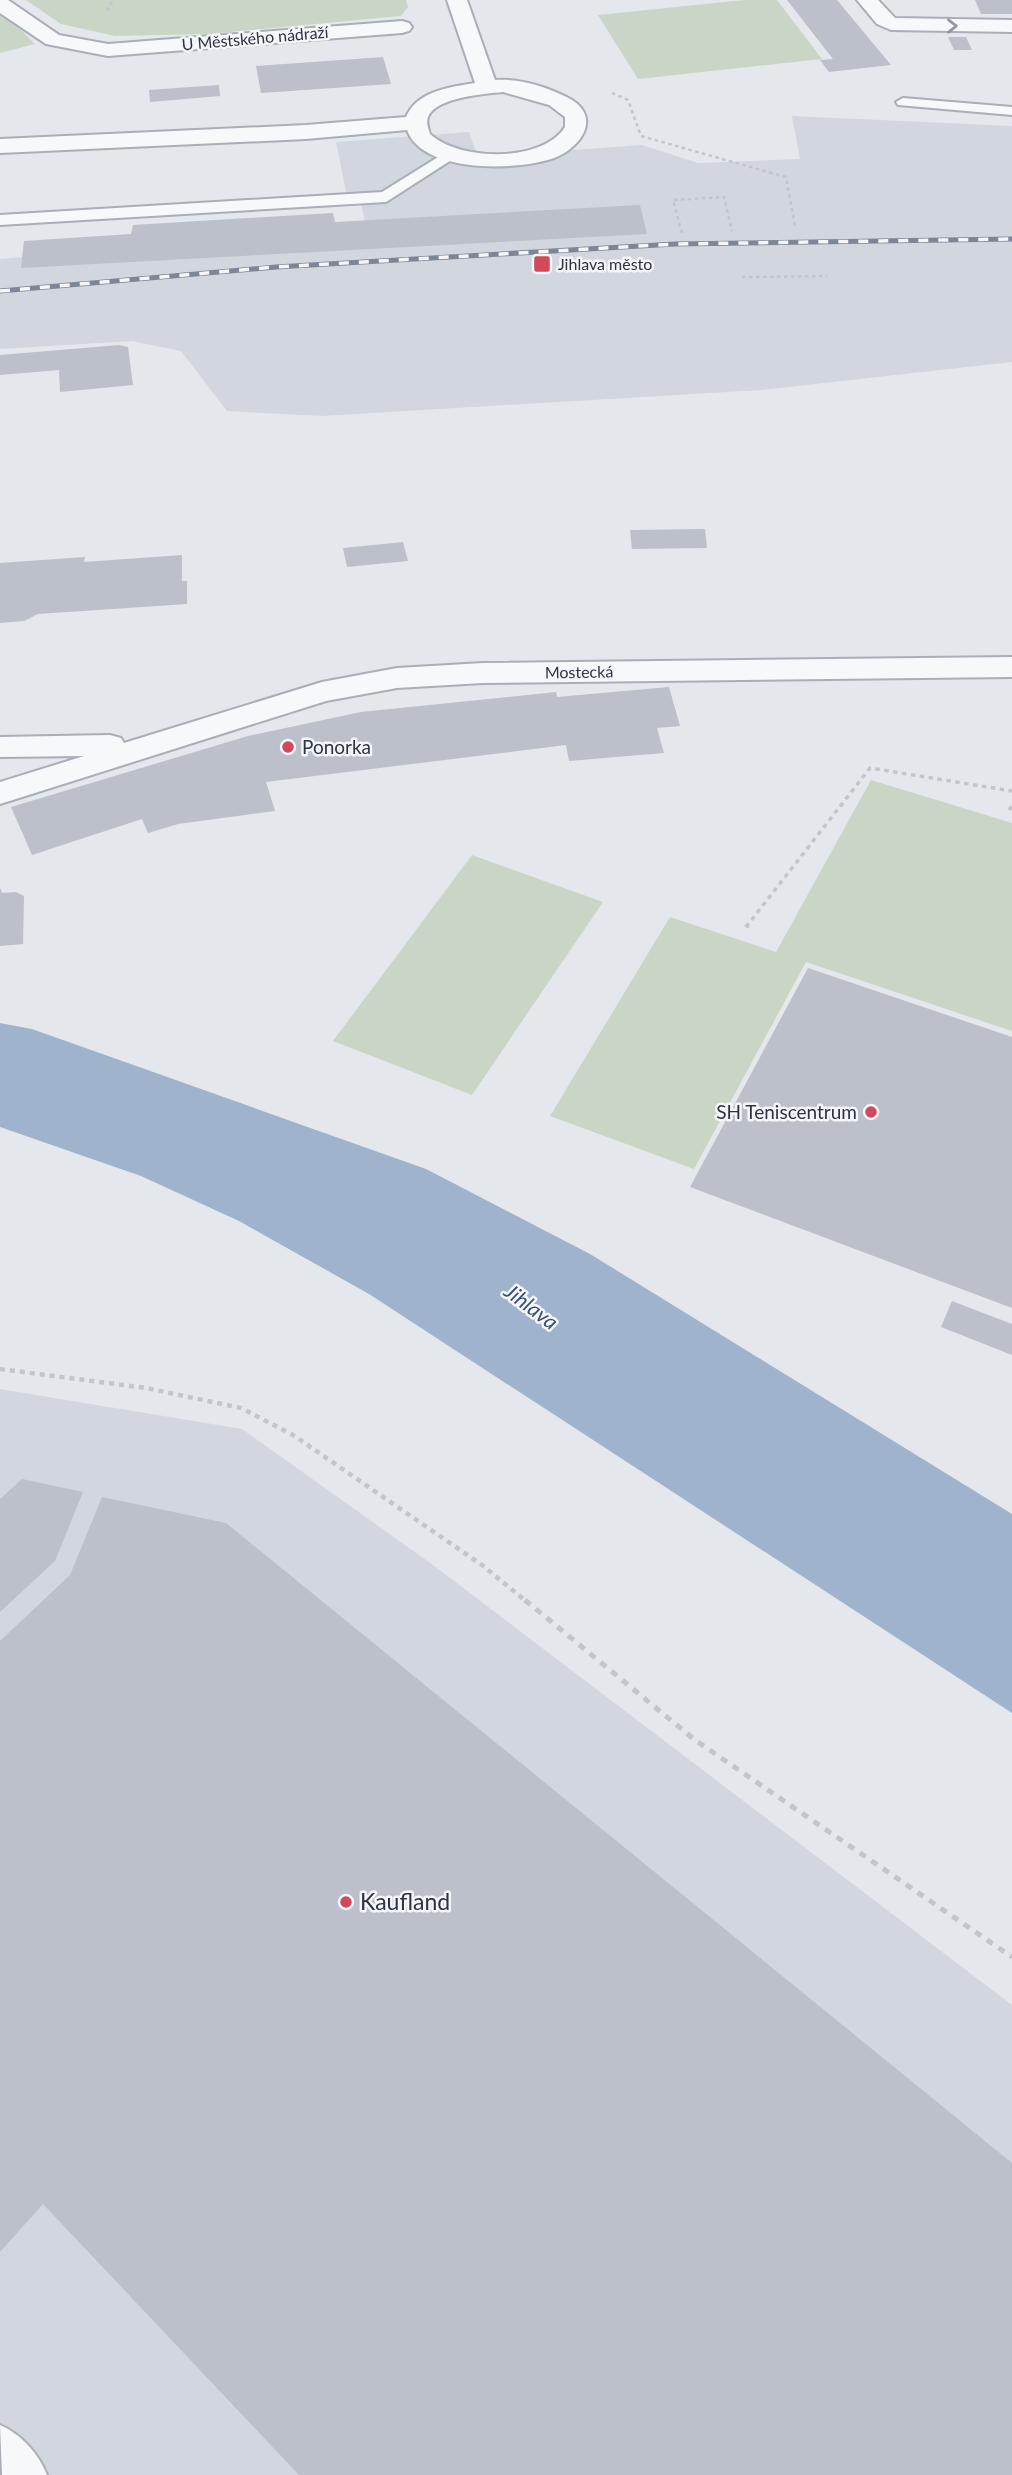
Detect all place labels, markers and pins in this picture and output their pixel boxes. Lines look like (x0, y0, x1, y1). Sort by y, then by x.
marker: Jihlava město (532, 254, 552, 274)
place label: Jihlava město (558, 254, 652, 273)
place label: Ponorka (302, 735, 371, 758)
marker: Ponorka (280, 739, 296, 755)
place label: SH Teniscentrum (716, 1100, 857, 1123)
marker: SH Teniscentrum (863, 1104, 879, 1120)
place label: Kaufland (360, 1887, 450, 1915)
marker: Kaufland (338, 1894, 354, 1910)

